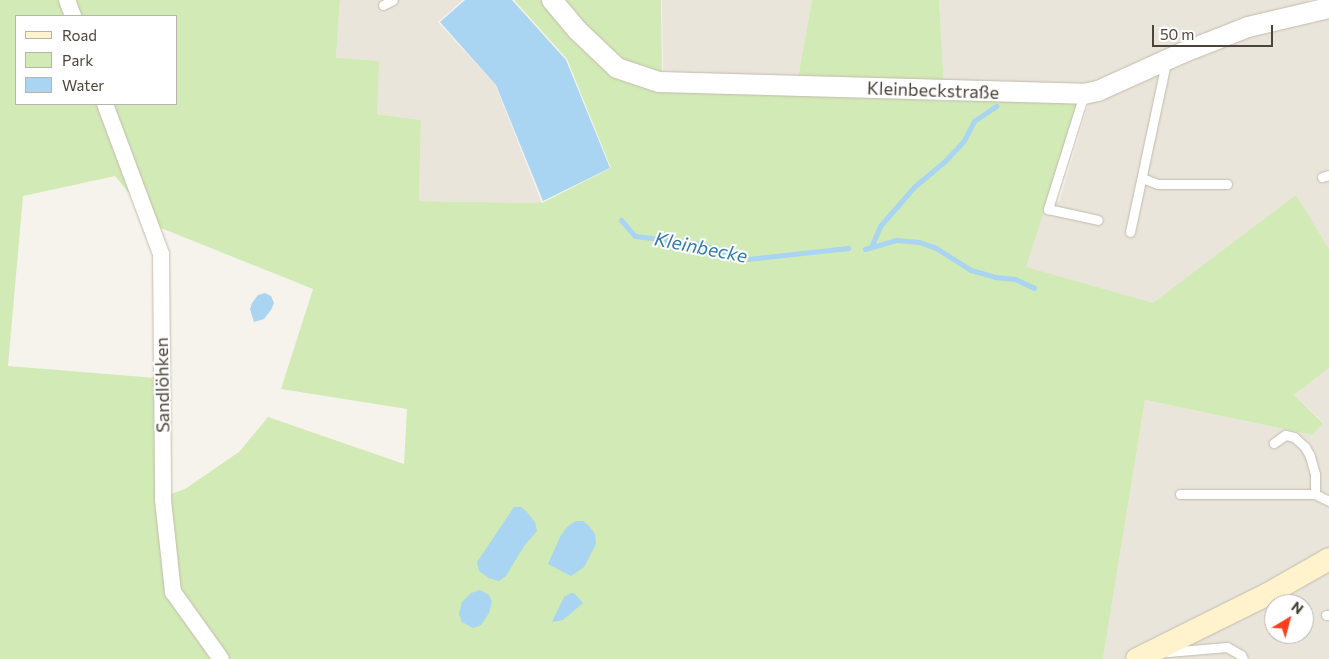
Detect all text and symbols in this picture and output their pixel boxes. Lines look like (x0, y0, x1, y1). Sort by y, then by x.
legend (15, 15, 178, 105)
scale bar (1154, 15, 1275, 47)
text: 50 m (1160, 25, 1194, 43)
text: Road (62, 26, 97, 44)
text: Park (62, 51, 93, 69)
text: Water (62, 76, 104, 94)
street label: Kleinbeckstraße (867, 77, 999, 103)
water label: Kleinbecke (653, 227, 749, 267)
street label: Sandlöhken (150, 337, 174, 433)
north arrow (1264, 594, 1314, 644)
text: N (1288, 597, 1307, 617)

